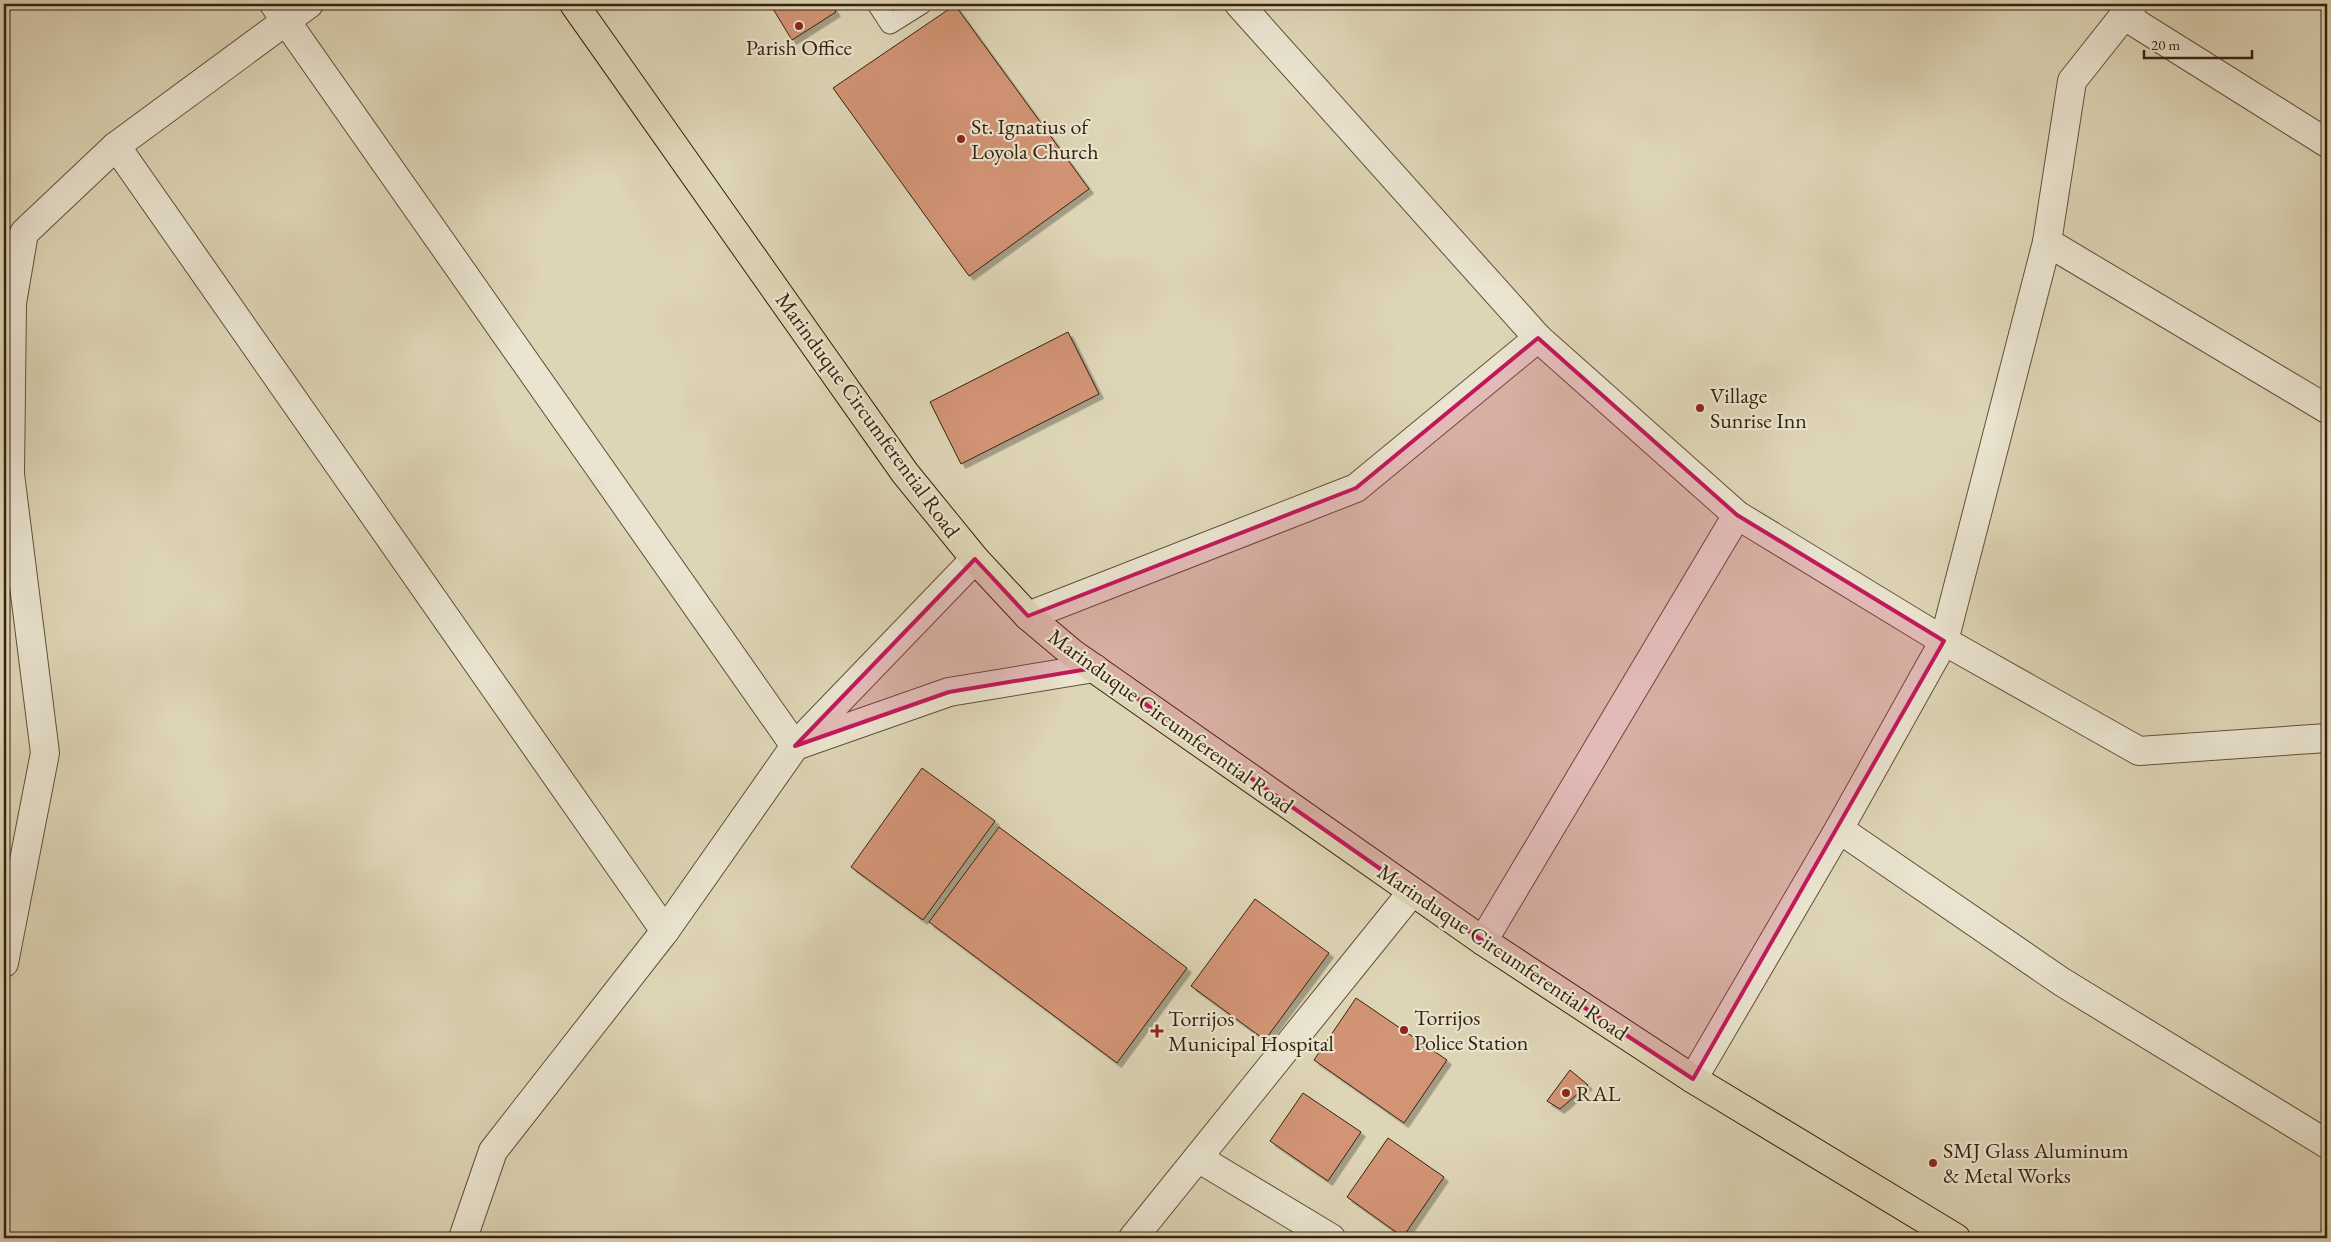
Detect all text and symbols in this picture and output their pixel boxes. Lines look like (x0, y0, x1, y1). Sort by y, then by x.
marker: Parish Office (793, 20, 805, 32)
scale bar (2144, 28, 2251, 60)
place label: Parish Office (746, 33, 853, 62)
text: 20 m (2151, 35, 2180, 54)
place label: St. Ignatius of Loyola Church (971, 112, 1098, 166)
marker: St. Ignatius of Loyola Church (955, 133, 967, 145)
street label: Marinduque Circumferential Road (769, 286, 967, 544)
place label: Village Sunrise Inn (1710, 381, 1807, 435)
marker: Village Sunrise Inn (1694, 402, 1706, 414)
street label: Marinduque Circumferential Road (1042, 622, 1300, 820)
street label: Marinduque Circumferential Road (1372, 857, 1635, 1047)
place label: Torrijos Police Station (1414, 1003, 1529, 1057)
place label: Torrijos Municipal Hospital (1168, 1004, 1334, 1058)
marker: Torrijos Municipal Hospital (1150, 1024, 1164, 1038)
marker: Torrijos Police Station (1398, 1024, 1410, 1036)
place label: RAL (1576, 1079, 1621, 1108)
marker: RAL (1560, 1087, 1572, 1099)
place label: SMJ Glass Aluminum & Metal Works (1943, 1136, 2129, 1190)
marker: SMJ Glass Aluminum & Metal Works (1927, 1157, 1939, 1169)

